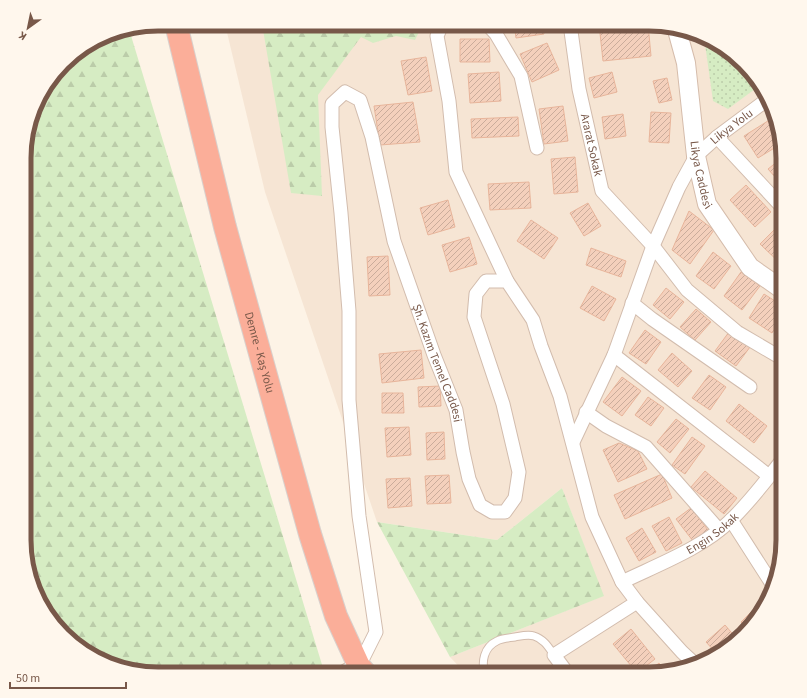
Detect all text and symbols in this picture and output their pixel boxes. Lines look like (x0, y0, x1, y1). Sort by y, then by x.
north arrow (8, 8, 48, 48)
text: K (16, 28, 30, 44)
street label: Likya Yolu (706, 105, 757, 148)
street label: Ararat Sokak (576, 112, 606, 178)
street label: Likya Caddesi (685, 140, 716, 213)
street label: Şh. Kazım Temel Caddesi (408, 302, 466, 423)
street label: Demre - Kaş Yolu (240, 310, 279, 395)
street label: Engin Sokak (683, 509, 743, 559)
scale bar (10, 664, 126, 690)
text: 50 m (16, 670, 40, 687)

